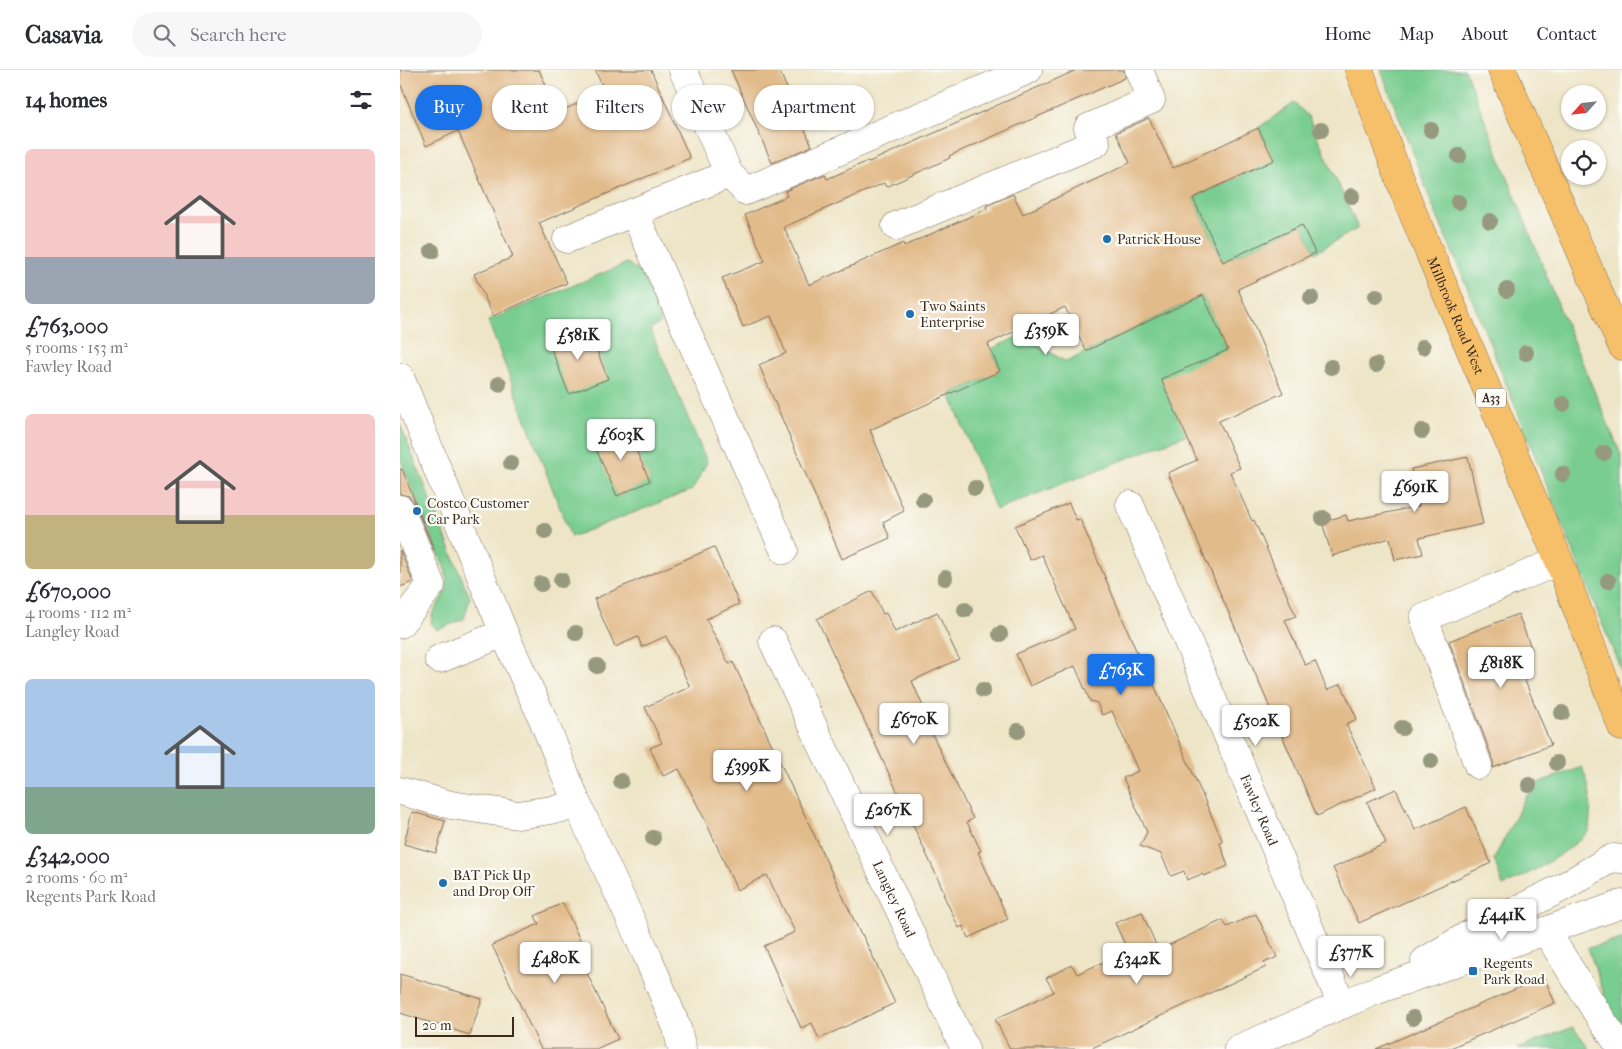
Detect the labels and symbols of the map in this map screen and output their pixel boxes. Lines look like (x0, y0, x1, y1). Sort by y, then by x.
north arrow (1561, 85, 1606, 130)
place label: Patrick House (1117, 231, 1201, 248)
marker: Patrick House (1101, 233, 1113, 245)
street label: Millbrook Road West (1423, 254, 1488, 377)
place label: Two Saints Enterprise (920, 298, 985, 331)
marker: Two Saints Enterprise (904, 308, 916, 320)
pin: £359K (1011, 314, 1081, 356)
pin: £581K (543, 318, 613, 361)
road number: A33 (1476, 388, 1506, 408)
pin: £603K (586, 418, 656, 461)
pin: £691K (1380, 470, 1450, 513)
place label: Costco Customer Car Park (427, 495, 529, 528)
marker: Costco Customer Car Park (411, 505, 423, 517)
pin: £818K (1466, 646, 1536, 689)
pin: £763K (1086, 654, 1156, 696)
pin: £670K (879, 702, 949, 745)
pin: £502K (1221, 704, 1291, 747)
pin: £399K (712, 750, 782, 792)
street label: Fawley Road (1236, 772, 1282, 849)
pin: £267K (853, 794, 923, 836)
street label: Langley Road (869, 858, 919, 940)
place label: BAT Pick Up and Drop Off (453, 867, 535, 900)
marker: BAT Pick Up and Drop Off (437, 877, 449, 889)
pin: £441K (1467, 898, 1537, 941)
pin: £377K (1316, 936, 1386, 978)
pin: £480K (520, 942, 590, 984)
pin: £342K (1102, 942, 1172, 985)
place label: Regents Park Road (1483, 955, 1545, 988)
marker: Regents Park Road (1467, 965, 1479, 977)
scale bar (415, 1014, 514, 1037)

